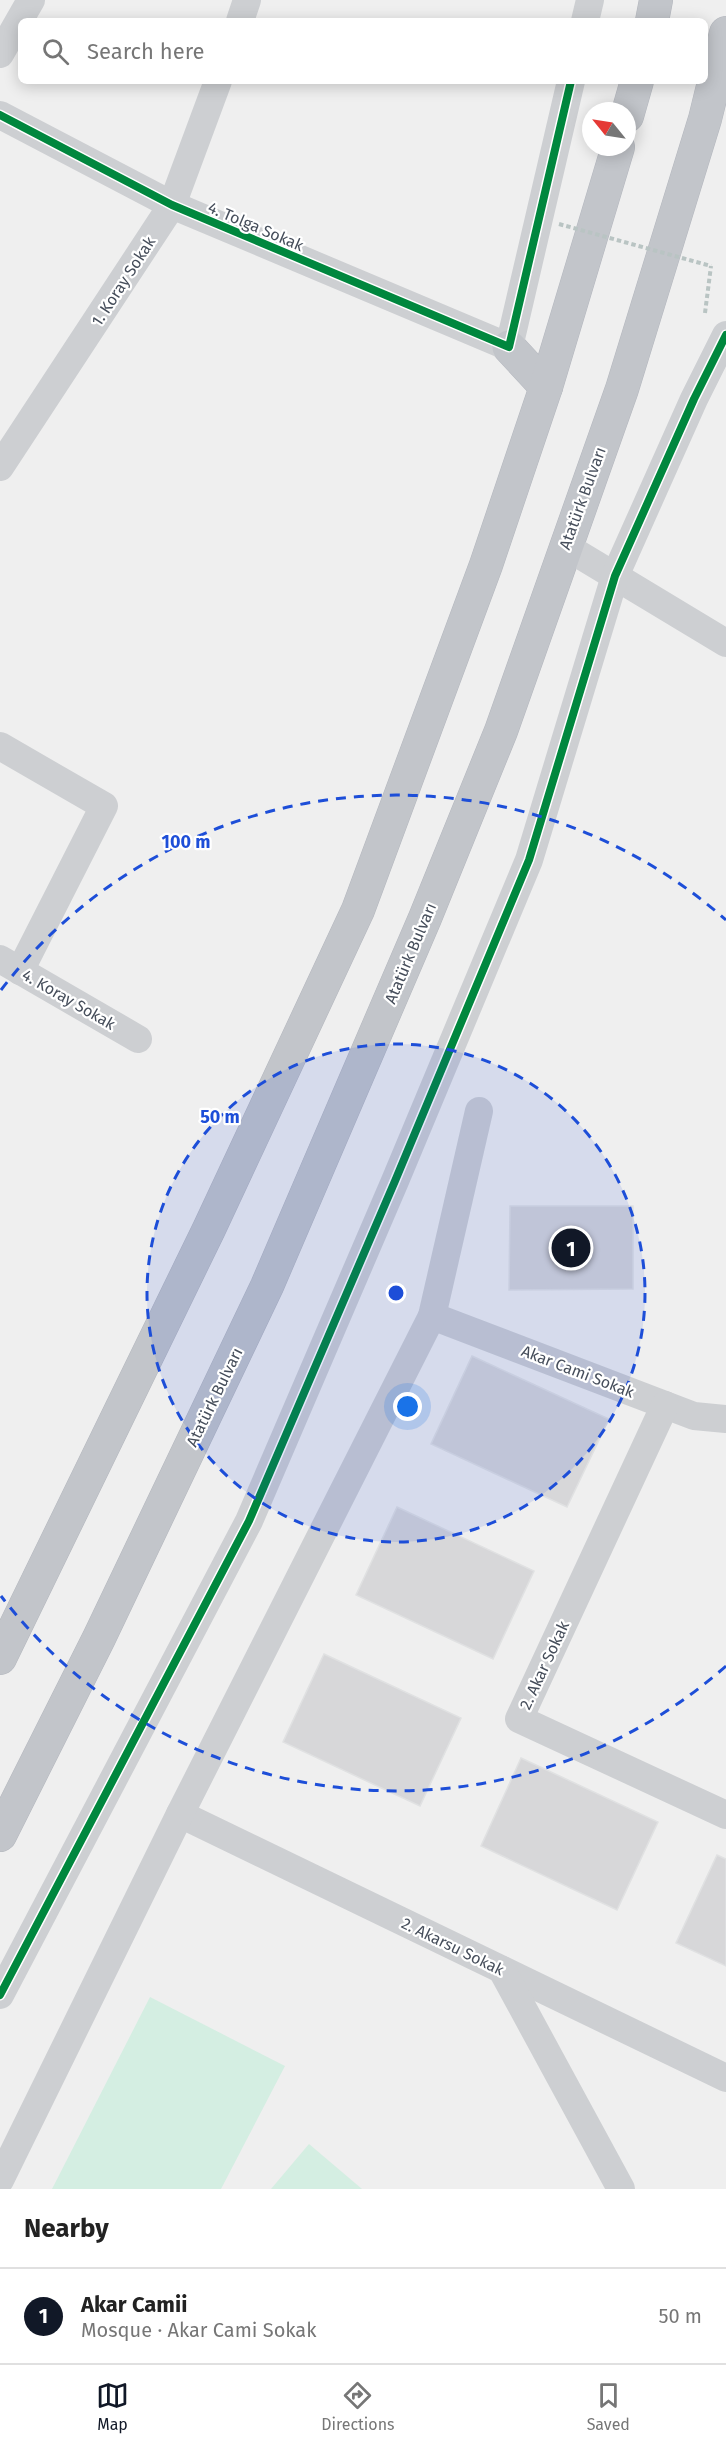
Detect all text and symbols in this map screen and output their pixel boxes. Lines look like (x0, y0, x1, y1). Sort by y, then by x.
search box (18, 18, 708, 84)
icon: search (39, 35, 72, 68)
text: Search here (87, 38, 205, 65)
north arrow (582, 102, 636, 156)
street label: 4. Tolga Sokak (205, 198, 307, 255)
street label: 1. Koray Sokak (87, 232, 160, 329)
street label: Atatürk Bulvarı (555, 444, 610, 552)
text: 100 m (162, 831, 210, 853)
street label: Atatürk Bulvarı (381, 900, 440, 1007)
street label: 4. Koray Sokak (19, 965, 119, 1034)
text: 50 m (200, 1106, 240, 1128)
pin: 1 (552, 1226, 590, 1270)
centre of rings (386, 1283, 406, 1303)
street label: Akar Cami Sokak (519, 1341, 638, 1402)
street label: Atatürk Bulvarı (182, 1345, 247, 1450)
your location (393, 1392, 422, 1421)
street label: 2. Akar Sokak (516, 1617, 574, 1712)
street label: 2. Akarsu Sokak (398, 1913, 508, 1980)
text: Nearby (24, 2213, 109, 2244)
text: Akar Camii (81, 2291, 187, 2318)
text: 1 (39, 2304, 48, 2328)
text: 50 m (658, 2304, 702, 2328)
text: Mosque · Akar Cami Sokak (81, 2318, 316, 2342)
tab: Map (96, 2379, 129, 2434)
tab: Directions (321, 2379, 395, 2434)
tab: Saved (587, 2379, 630, 2434)

